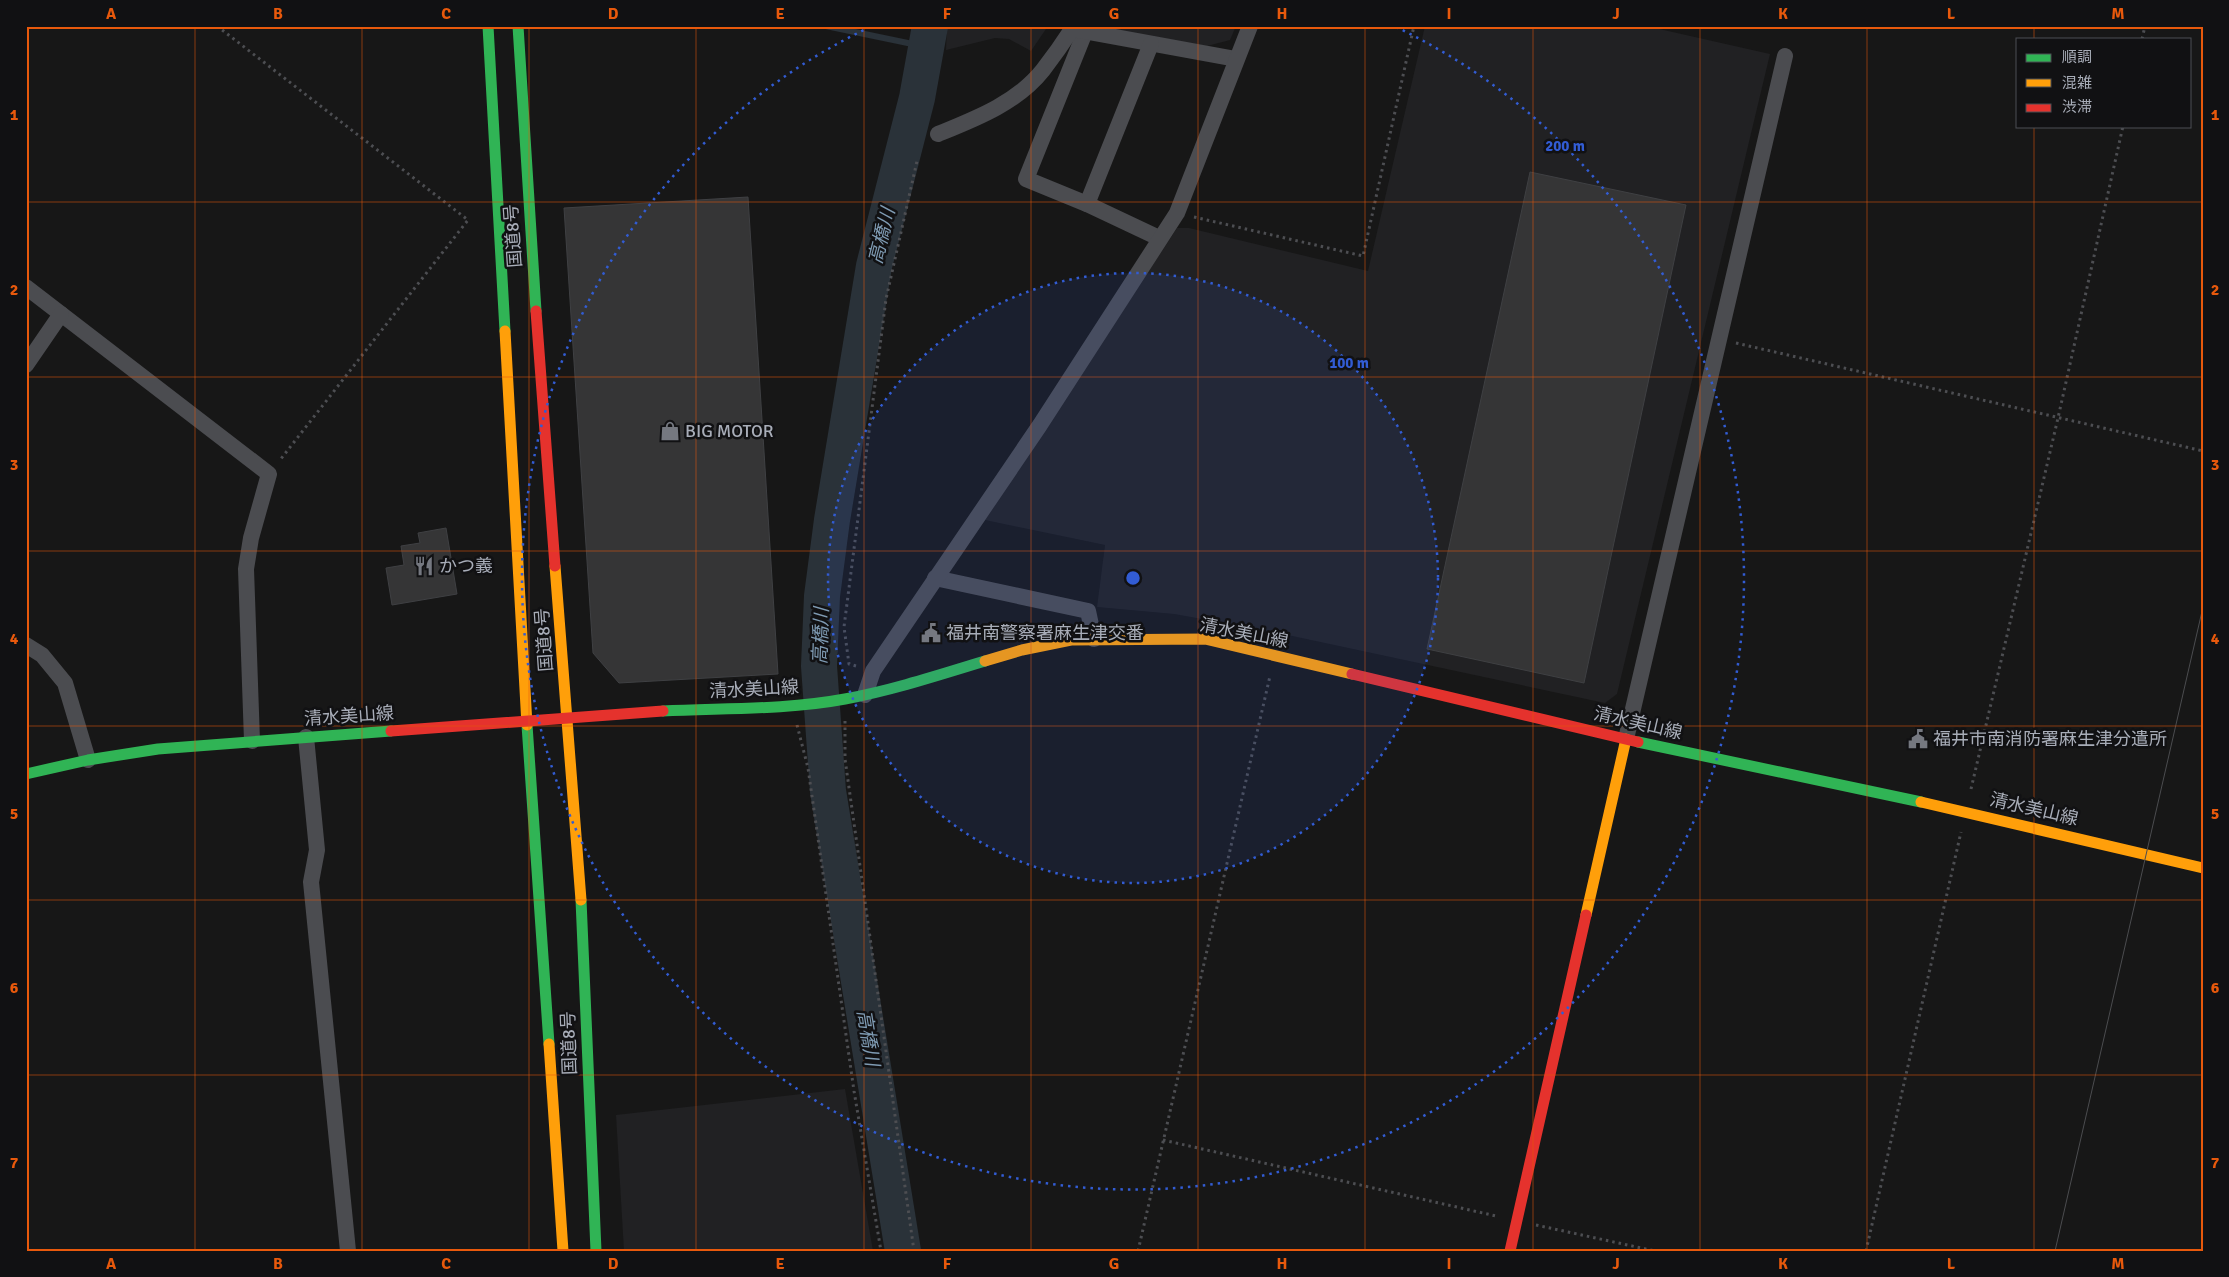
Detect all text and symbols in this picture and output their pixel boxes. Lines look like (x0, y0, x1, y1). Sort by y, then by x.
text: A (106, 4, 117, 24)
text: B (273, 4, 283, 24)
text: C (441, 4, 451, 24)
text: D (608, 4, 619, 24)
text: E (775, 4, 785, 24)
text: F (943, 4, 952, 24)
text: G (1109, 4, 1119, 24)
text: H (1277, 4, 1287, 24)
text: I (1446, 4, 1452, 24)
text: J (1612, 4, 1620, 24)
text: K (1778, 4, 1788, 24)
text: L (1947, 4, 1956, 24)
text: M (2111, 4, 2125, 24)
legend (2016, 38, 2192, 128)
text: 順調 (2062, 48, 2092, 66)
text: 混雑 (2062, 74, 2092, 92)
text: 渋滞 (2062, 98, 2092, 116)
text: 1 (10, 105, 19, 125)
text: 1 (2211, 105, 2220, 125)
text: 200 m (1545, 137, 1585, 155)
street label: 国道8号 (500, 203, 526, 269)
water label: 高橋川 (863, 204, 901, 267)
text: 2 (10, 280, 18, 300)
text: 2 (2211, 280, 2219, 300)
text: 100 m (1329, 354, 1369, 372)
shop icon: BIG MOTOR (659, 420, 681, 442)
place label: BIG MOTOR (685, 420, 774, 442)
text: 3 (10, 455, 18, 475)
text: 3 (2211, 455, 2219, 475)
restaurant icon: かつ義 (413, 555, 435, 577)
place label: かつ義 (439, 555, 493, 577)
centre of rings (1124, 569, 1142, 587)
water label: 高橋川 (808, 605, 834, 665)
street label: 国道8号 (531, 607, 557, 673)
street label: 清水美山線 (1198, 614, 1290, 652)
public building icon: 福井南警察署麻生津交番 (920, 622, 942, 644)
place label: 福井南警察署麻生津交番 (946, 622, 1144, 644)
text: 4 (10, 629, 19, 649)
text: 4 (2211, 629, 2220, 649)
street label: 清水美山線 (708, 676, 800, 702)
street label: 清水美山線 (303, 702, 395, 730)
street label: 清水美山線 (1592, 702, 1684, 744)
public building icon: 福井市南消防署麻生津分遣所 (1907, 728, 1929, 750)
place label: 福井市南消防署麻生津分遣所 (1933, 728, 2167, 750)
street label: 清水美山線 (1988, 788, 2080, 830)
text: 5 (10, 804, 18, 824)
text: 5 (2211, 804, 2219, 824)
text: 6 (10, 978, 19, 998)
text: 6 (2211, 978, 2220, 998)
water label: 高橋川 (852, 1008, 885, 1070)
street label: 国道8号 (557, 1011, 581, 1075)
text: 7 (10, 1153, 19, 1173)
text: 7 (2211, 1153, 2220, 1173)
text: A (106, 1254, 117, 1274)
text: B (273, 1254, 283, 1274)
text: C (441, 1254, 451, 1274)
text: D (608, 1254, 619, 1274)
text: E (775, 1254, 785, 1274)
text: F (943, 1254, 952, 1274)
text: G (1109, 1254, 1119, 1274)
text: H (1277, 1254, 1287, 1274)
text: I (1446, 1254, 1452, 1274)
text: J (1612, 1254, 1620, 1274)
text: K (1778, 1254, 1788, 1274)
text: L (1947, 1254, 1956, 1274)
text: M (2111, 1254, 2125, 1274)

